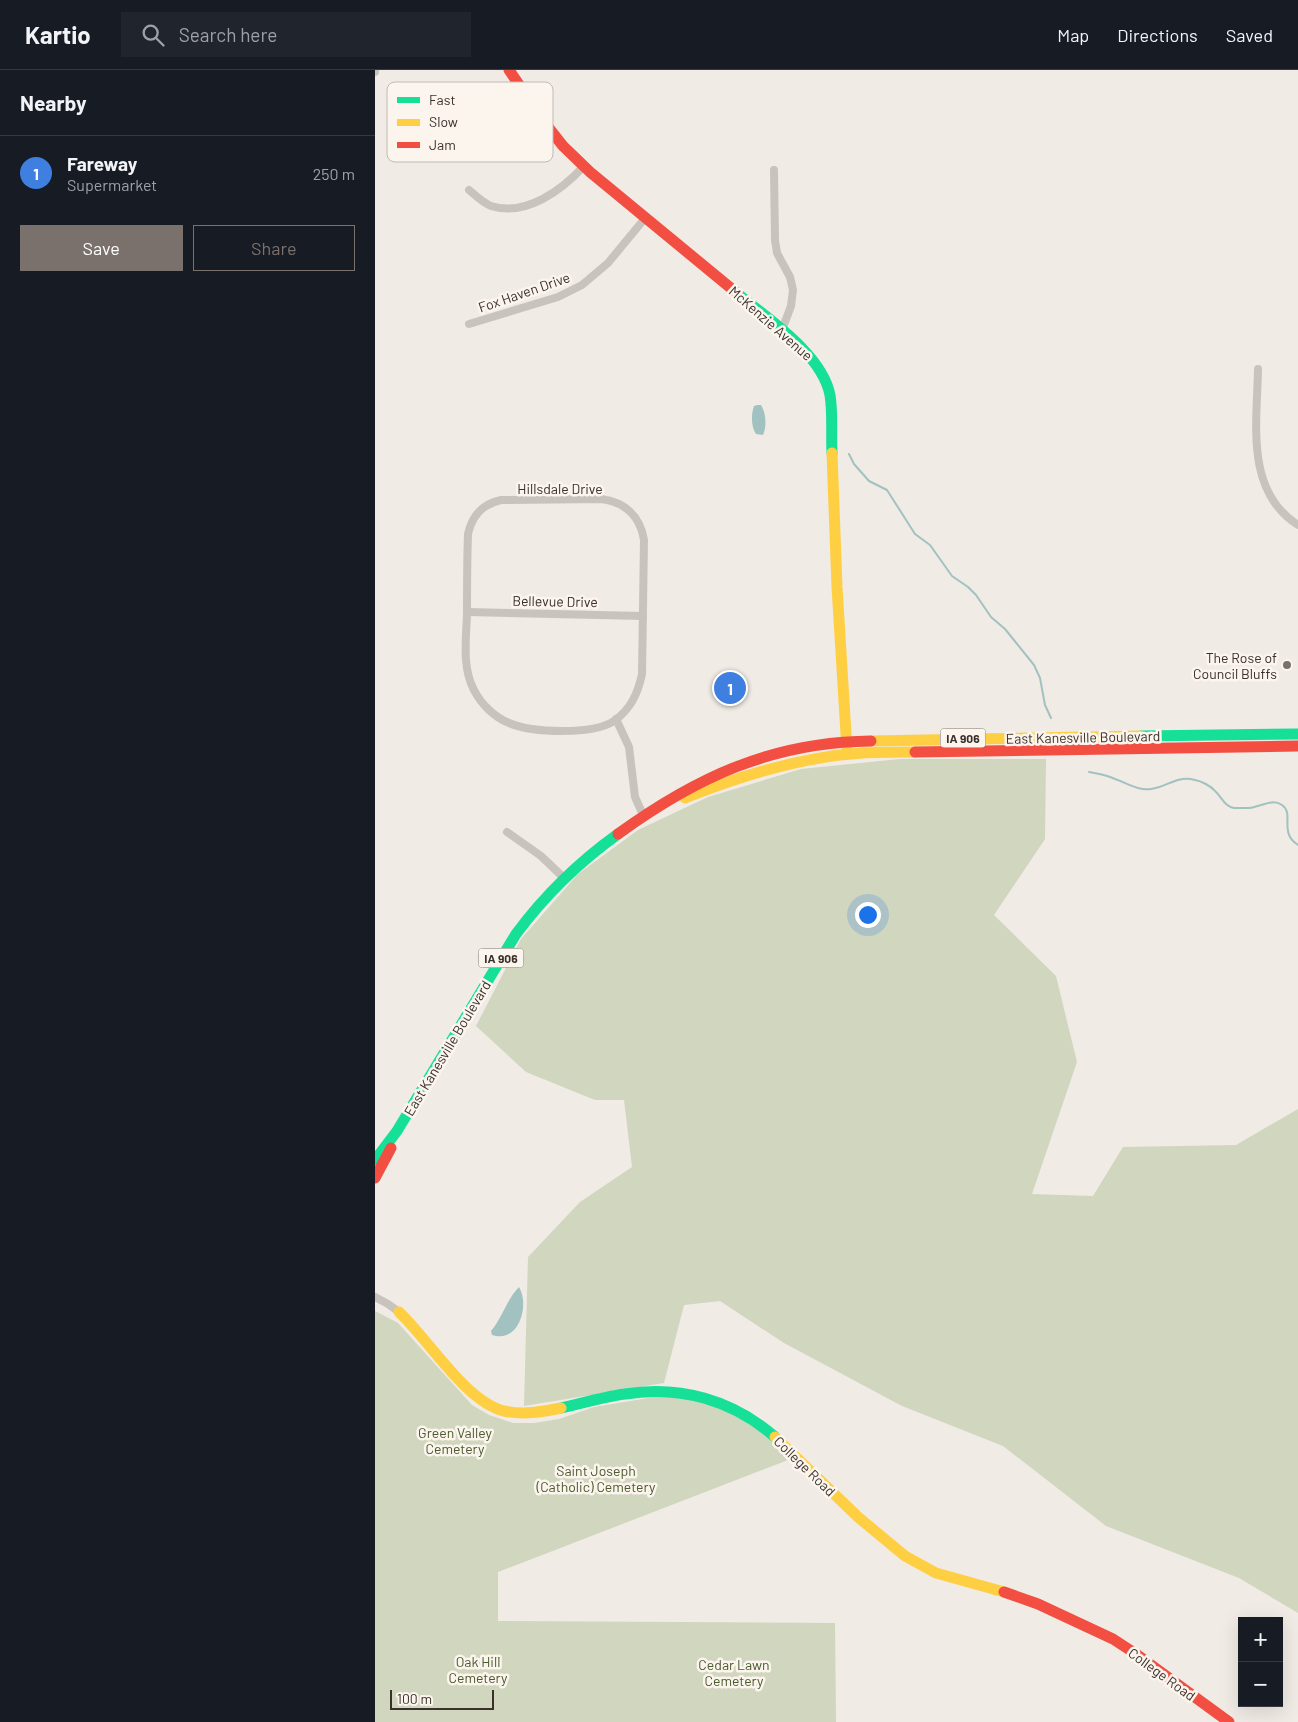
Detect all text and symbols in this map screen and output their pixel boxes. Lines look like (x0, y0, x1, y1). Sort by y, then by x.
search box (121, 12, 471, 57)
text: Kartio (25, 20, 91, 49)
icon: search (139, 21, 167, 49)
text: Search here (179, 23, 277, 46)
text: Map (1057, 24, 1089, 46)
text: Directions (1117, 24, 1198, 46)
text: Saved (1226, 24, 1273, 46)
legend (387, 82, 553, 162)
text: Nearby (20, 90, 86, 115)
text: Fast (429, 91, 455, 108)
text: Slow (429, 113, 458, 130)
text: Jam (429, 136, 456, 153)
text: Fareway (67, 152, 137, 175)
text: 1 (33, 164, 39, 183)
text: 250 m (313, 164, 355, 183)
text: Supermarket (67, 175, 157, 194)
button: Save (20, 225, 183, 271)
button: Share (193, 225, 355, 271)
street label: Fox Haven Drive (476, 268, 572, 316)
street label: McKenzie Avenue (726, 282, 816, 364)
street label: Hillsdale Drive (517, 480, 603, 497)
street label: Bellevue Drive (512, 592, 598, 610)
place label: The Rose of Council Bluffs (1193, 649, 1277, 682)
marker: The Rose of Council Bluffs (1281, 659, 1293, 671)
pin: 1 (714, 669, 746, 707)
street label: East Kanesville Boulevard (1006, 727, 1160, 747)
road number: IA 906 (941, 728, 985, 748)
your location (855, 902, 881, 928)
road number: IA 906 (479, 948, 523, 968)
street label: East Kanesville Boulevard (400, 977, 494, 1119)
park label: Green Valley Cemetery (418, 1424, 492, 1457)
street label: College Road (771, 1433, 839, 1499)
park label: Saint Joseph (Catholic) Cemetery (536, 1462, 656, 1495)
map controls (1238, 1617, 1283, 1707)
button: + (1238, 1617, 1283, 1662)
street label: College Road (1125, 1644, 1199, 1704)
park label: Oak Hill Cemetery (448, 1653, 508, 1686)
park label: Cedar Lawn Cemetery (698, 1656, 770, 1689)
button: − (1238, 1662, 1283, 1707)
scale bar (390, 1687, 494, 1710)
text: 100 m (397, 1690, 432, 1707)

